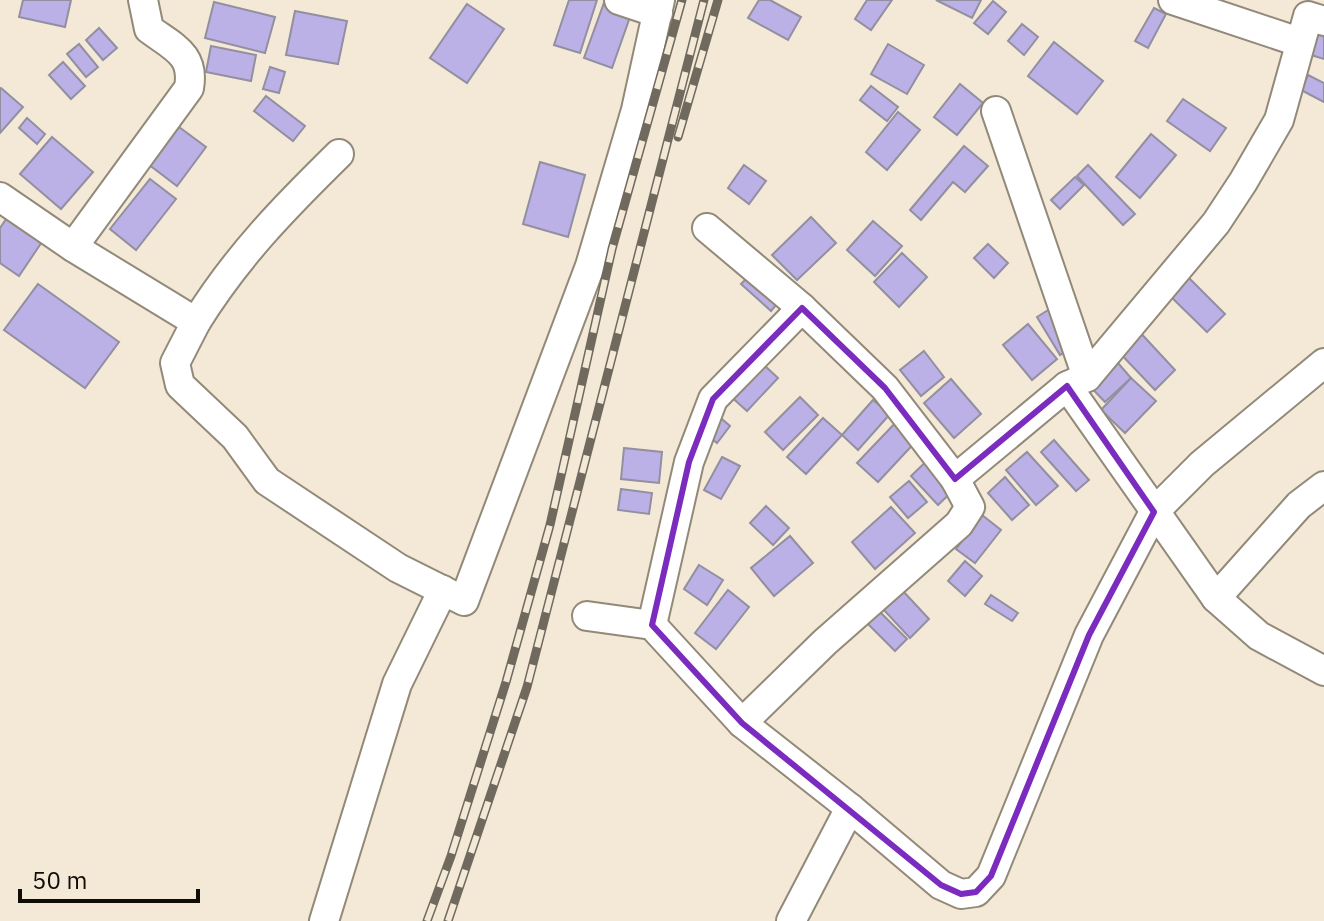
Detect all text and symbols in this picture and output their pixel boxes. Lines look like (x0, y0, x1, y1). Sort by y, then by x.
scale bar (20, 853, 198, 903)
text: 50 m (32, 864, 87, 896)

